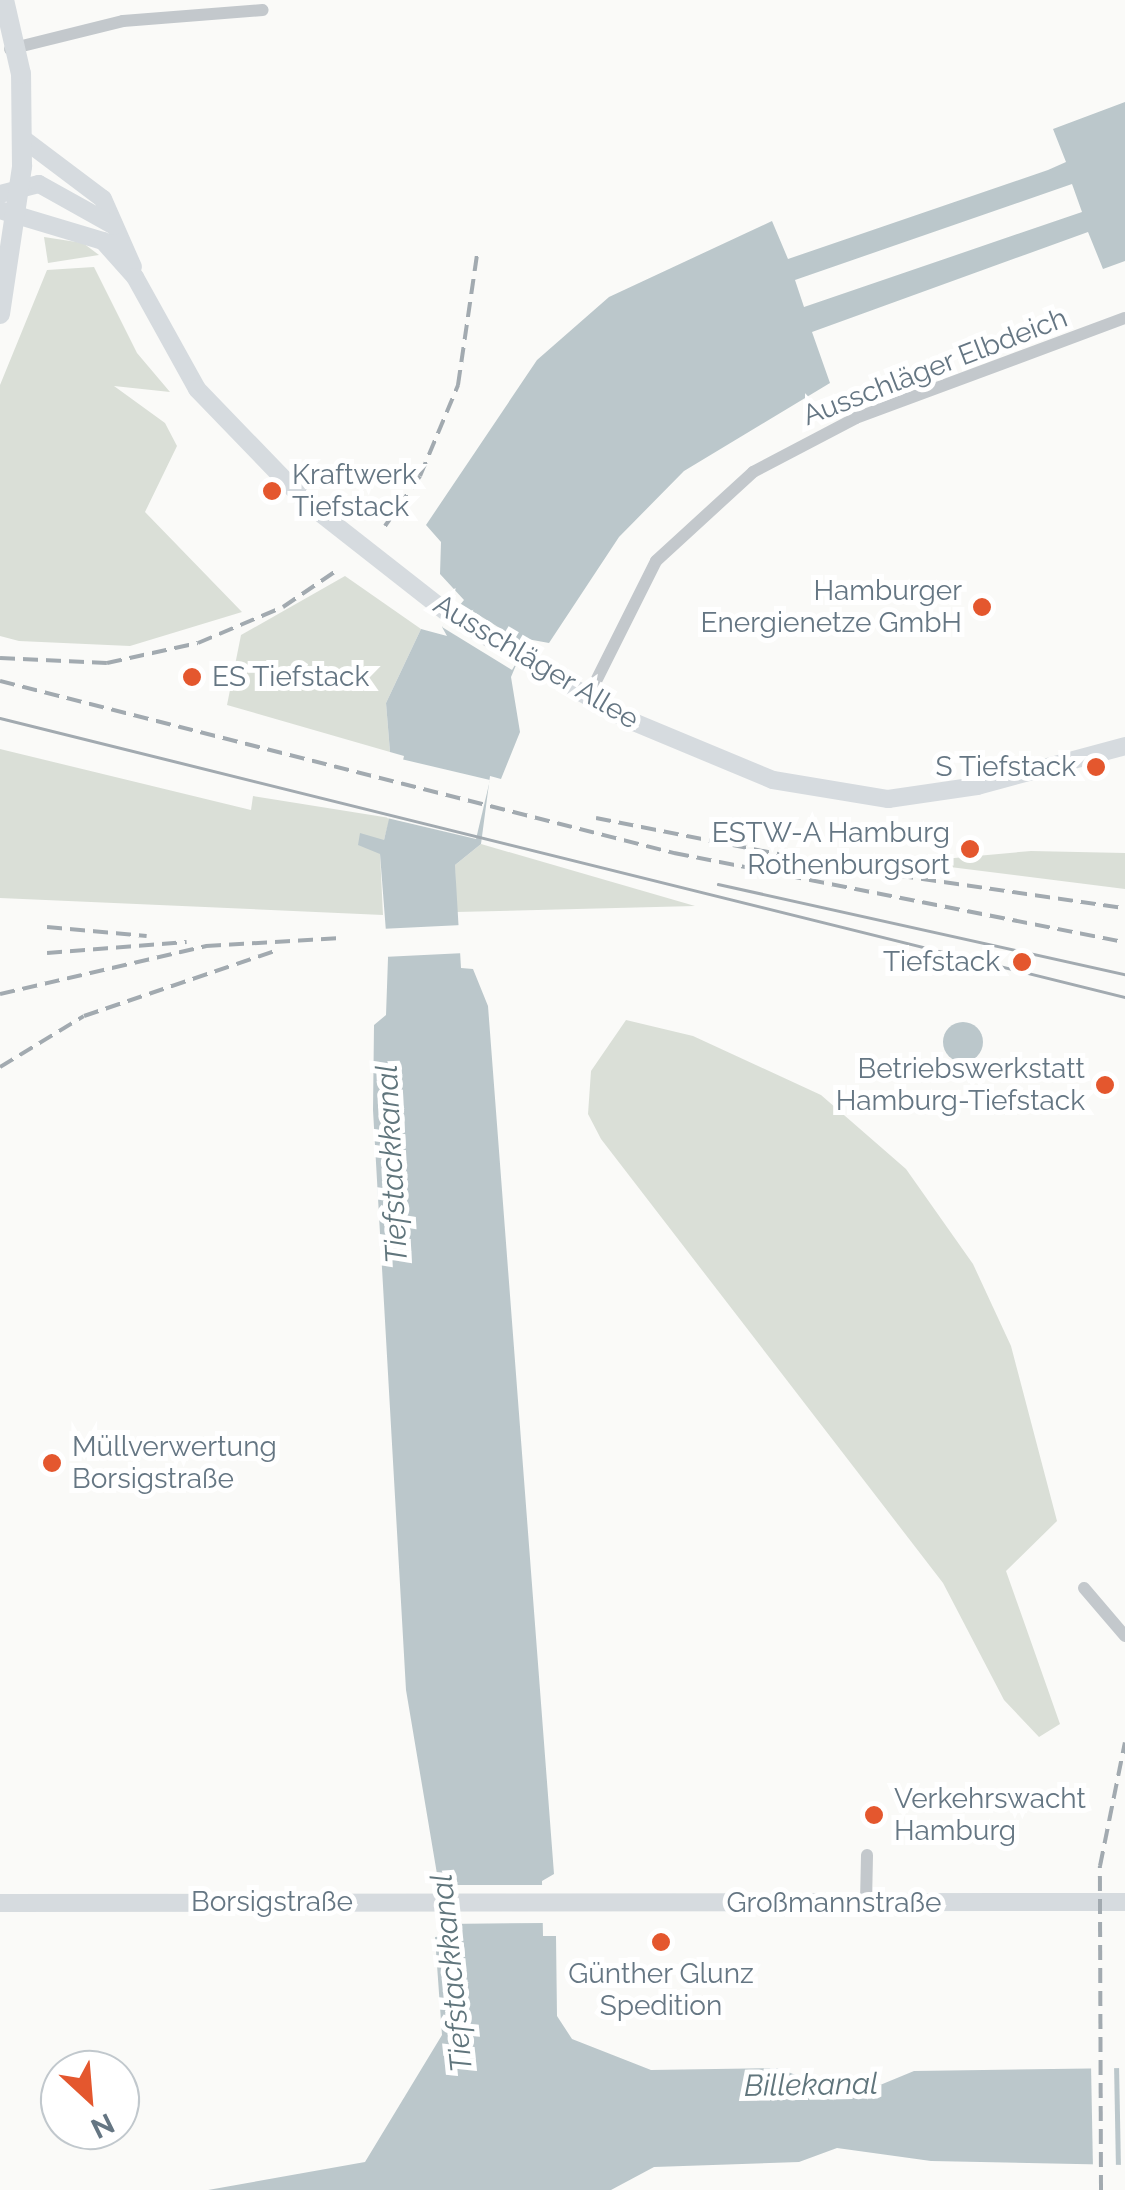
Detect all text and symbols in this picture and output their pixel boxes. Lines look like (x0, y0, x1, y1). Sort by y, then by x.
street label: Ausschläger Elbdeich (798, 301, 1072, 433)
place label: Kraftwerk Tiefstack (292, 458, 417, 524)
marker: Kraftwerk Tiefstack (261, 480, 283, 502)
place label: Hamburger Energienetze GmbH (701, 574, 962, 640)
street label: Ausschläger Allee (427, 587, 645, 737)
marker: Hamburger Energienetze GmbH (971, 596, 993, 618)
place label: ES Tiefstack (212, 660, 370, 694)
marker: ES Tiefstack (181, 666, 203, 688)
place label: S Tiefstack (935, 750, 1076, 784)
marker: S Tiefstack (1085, 756, 1107, 778)
place label: ESTW-A Hamburg Rothenburgsort (711, 816, 950, 882)
marker: ESTW-A Hamburg Rothenburgsort (959, 838, 981, 860)
place label: Tiefstack (883, 945, 1000, 979)
marker: Tiefstack (1009, 949, 1035, 975)
place label: Betriebswerkstatt Hamburg-Tiefstack (836, 1052, 1085, 1118)
water label: Tiefstackkanal (369, 1064, 415, 1264)
marker: Betriebswerkstatt Hamburg-Tiefstack (1094, 1074, 1116, 1096)
place label: Müllverwertung Borsigstraße (72, 1430, 277, 1496)
marker: Müllverwertung Borsigstraße (41, 1452, 63, 1474)
place label: Verkehrswacht Hamburg (894, 1782, 1086, 1848)
marker: Verkehrswacht Hamburg (863, 1804, 885, 1826)
water label: Tiefstackkanal (424, 1872, 480, 2074)
street label: Borsigstraße (191, 1885, 353, 1919)
street label: Großmannstraße (727, 1886, 941, 1920)
marker: Günther Glunz Spedition (650, 1931, 672, 1953)
place label: Günther Glunz Spedition (568, 1957, 754, 2023)
north arrow (40, 2050, 140, 2150)
water label: Billekanal (744, 2066, 878, 2104)
text: N (86, 2106, 119, 2145)

